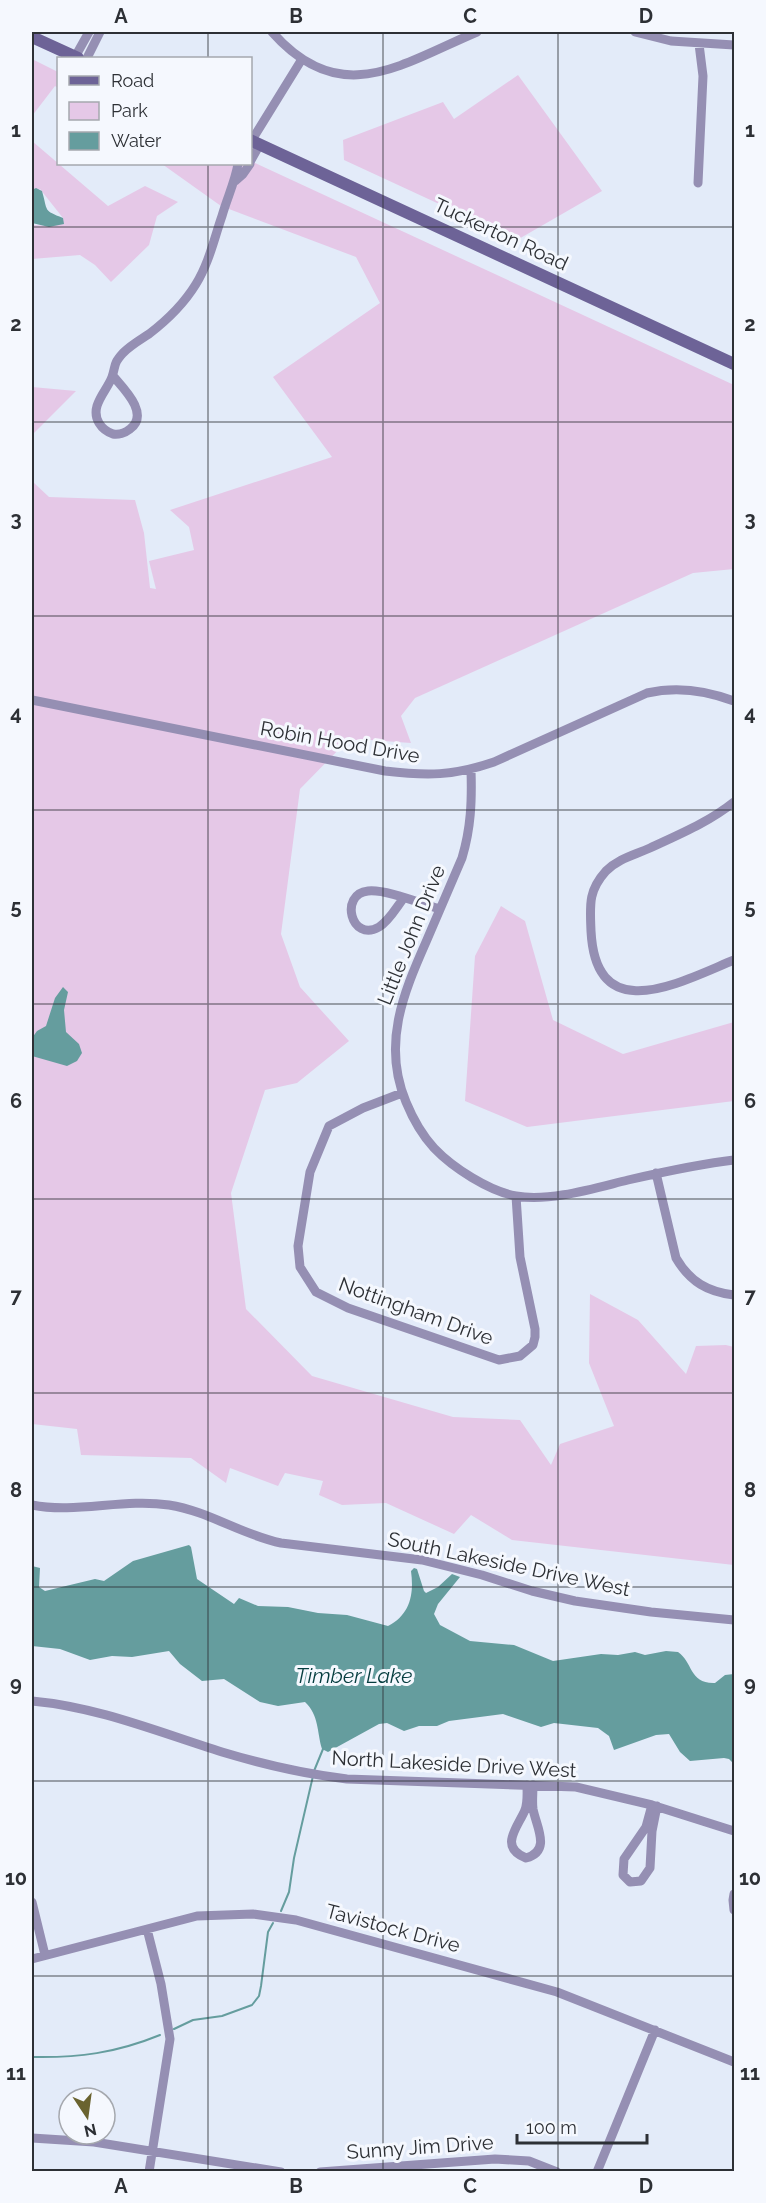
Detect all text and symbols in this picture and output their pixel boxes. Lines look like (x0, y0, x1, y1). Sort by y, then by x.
text: A (114, 4, 128, 28)
text: B (289, 4, 303, 28)
text: C (463, 4, 477, 28)
text: D (639, 4, 653, 28)
legend (57, 57, 252, 165)
text: Road (111, 70, 154, 91)
text: Park (111, 100, 148, 121)
text: 1 (11, 118, 21, 142)
text: 1 (745, 118, 755, 142)
text: Water (111, 130, 162, 151)
street label: Tuckerton Road (430, 192, 572, 276)
text: 2 (10, 312, 22, 336)
text: 2 (744, 312, 756, 336)
text: 3 (10, 507, 22, 531)
text: 3 (744, 507, 756, 531)
text: 4 (10, 701, 22, 725)
text: 4 (744, 701, 756, 725)
street label: Robin Hood Drive (258, 716, 422, 768)
street label: Little John Drive (372, 861, 450, 1008)
text: 5 (10, 895, 22, 919)
text: 5 (744, 895, 756, 919)
text: 6 (10, 1089, 22, 1113)
text: 6 (744, 1089, 756, 1113)
street label: Nottingham Drive (336, 1272, 497, 1350)
text: 7 (10, 1284, 22, 1308)
text: 7 (744, 1284, 756, 1308)
text: 8 (10, 1478, 22, 1502)
text: 8 (744, 1478, 756, 1502)
street label: South Lakeside Drive West (386, 1527, 633, 1601)
water label: Timber Lake (296, 1663, 412, 1688)
text: 9 (10, 1672, 22, 1696)
text: 9 (744, 1672, 756, 1696)
street label: North Lakeside Drive West (331, 1746, 577, 1782)
text: 10 (5, 1866, 27, 1890)
text: 10 (739, 1866, 761, 1890)
street label: Tavistock Drive (323, 1899, 463, 1958)
text: 11 (6, 2061, 26, 2085)
text: 11 (740, 2061, 760, 2085)
north arrow (57, 2086, 117, 2146)
scale bar (517, 2107, 648, 2145)
text: 100 m (526, 2117, 577, 2138)
text: N (82, 2119, 98, 2141)
street label: Sunny Jim Drive (346, 2130, 494, 2164)
text: A (114, 2174, 128, 2198)
text: B (289, 2174, 303, 2198)
text: C (463, 2174, 477, 2198)
text: D (639, 2174, 653, 2198)

